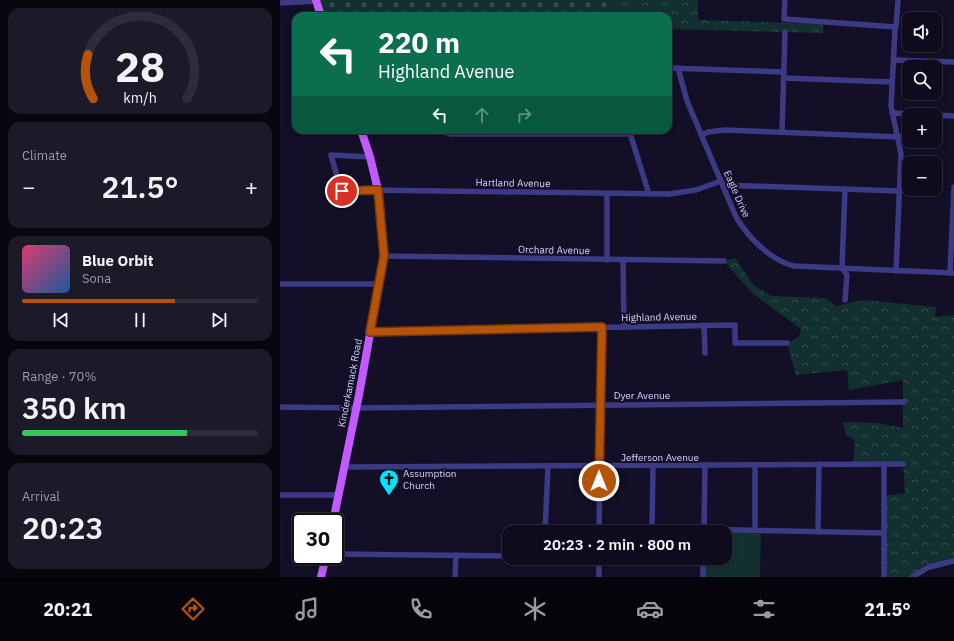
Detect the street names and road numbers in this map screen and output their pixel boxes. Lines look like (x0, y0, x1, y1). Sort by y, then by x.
street label: Eagle Drive (721, 168, 753, 220)
street label: Hartland Avenue (475, 176, 551, 190)
street label: Orchard Avenue (518, 243, 591, 257)
street label: Highland Avenue (621, 310, 698, 324)
street label: Kinderkamack Road (335, 338, 365, 428)
street label: Dyer Avenue (614, 389, 671, 402)
street label: Jefferson Avenue (621, 451, 700, 464)

